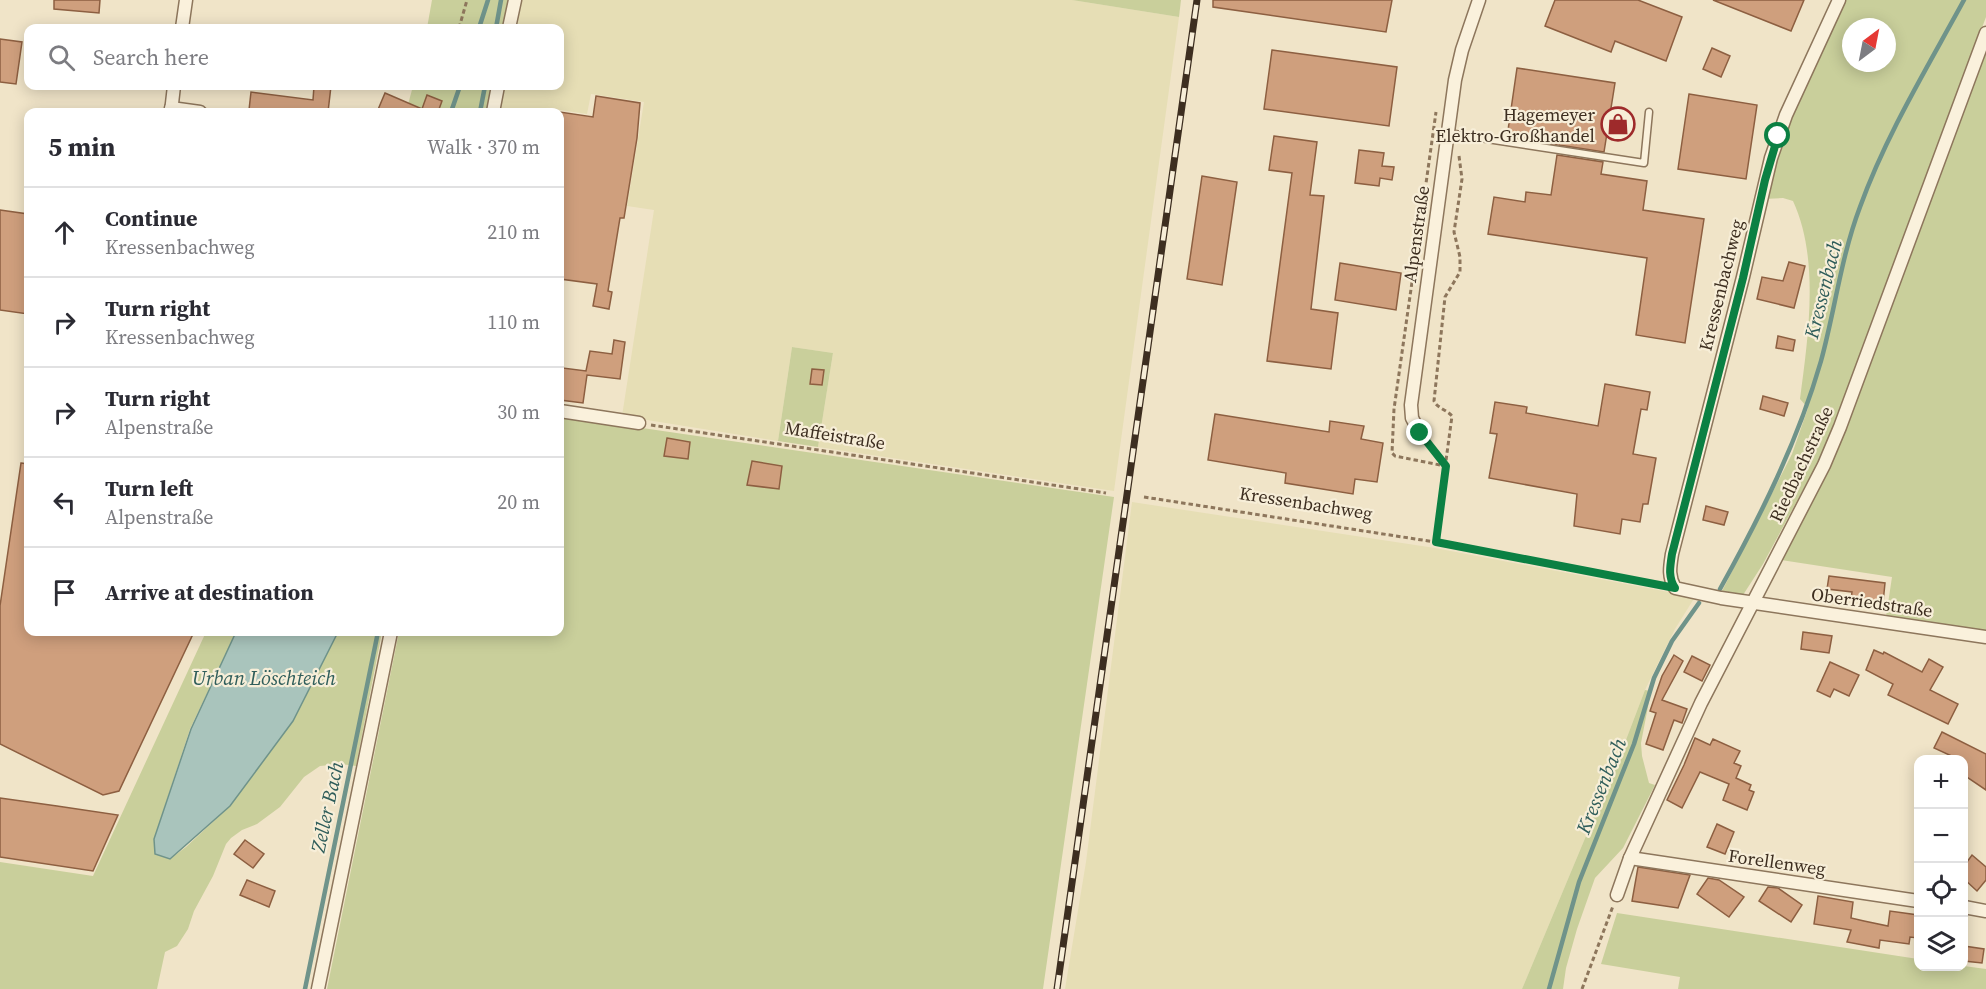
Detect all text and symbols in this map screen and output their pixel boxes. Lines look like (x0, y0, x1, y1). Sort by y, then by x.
north arrow (1842, 18, 1896, 72)
search box (24, 24, 564, 90)
icon: search (45, 41, 78, 74)
text: Search here (93, 42, 209, 72)
place label: Hagemeyer Elektro-Großhandel (1435, 102, 1595, 148)
shop icon: Hagemeyer Elektro-Großhandel (1600, 106, 1636, 142)
route start (1764, 122, 1790, 148)
text: 5 min (48, 129, 115, 165)
text: Walk · 370 m (427, 133, 540, 161)
street label: Alpenstraße (1397, 184, 1435, 284)
text: Continue (105, 203, 198, 233)
icon: ahead (48, 216, 81, 249)
street label: Kressenbachweg (1693, 217, 1749, 353)
text: 210 m (487, 218, 540, 246)
text: Kressenbachweg (105, 233, 255, 261)
water label: Kressenbach (1797, 236, 1849, 342)
text: Turn right (105, 293, 210, 323)
icon: right (48, 306, 81, 339)
text: 110 m (487, 308, 540, 336)
text: Kressenbachweg (105, 323, 255, 351)
text: Turn right (105, 383, 210, 413)
icon: right (48, 396, 81, 429)
text: 30 m (497, 398, 540, 426)
street label: Riedbachstraße (1763, 402, 1839, 526)
text: Alpenstraße (105, 413, 213, 441)
street label: Maffeistraße (783, 415, 887, 455)
route end (1406, 419, 1432, 445)
text: Turn left (105, 473, 193, 503)
street label: Kressenbachweg (1238, 480, 1374, 526)
icon: left (48, 486, 81, 519)
text: 20 m (497, 488, 540, 516)
text: Alpenstraße (105, 503, 213, 531)
icon: arrive (48, 576, 81, 609)
text: Arrive at destination (105, 577, 314, 607)
street label: Oberriedstraße (1810, 581, 1934, 623)
water label: Urban Löschteich (192, 664, 336, 692)
water label: Kressenbach (1569, 734, 1633, 839)
map controls (1914, 755, 1968, 971)
button: + (1914, 755, 1968, 809)
water label: Zeller Bach (304, 759, 350, 856)
button: − (1914, 809, 1968, 863)
street label: Forellenweg (1727, 843, 1827, 881)
button: locate (1914, 863, 1968, 917)
button: layers (1914, 917, 1968, 971)

